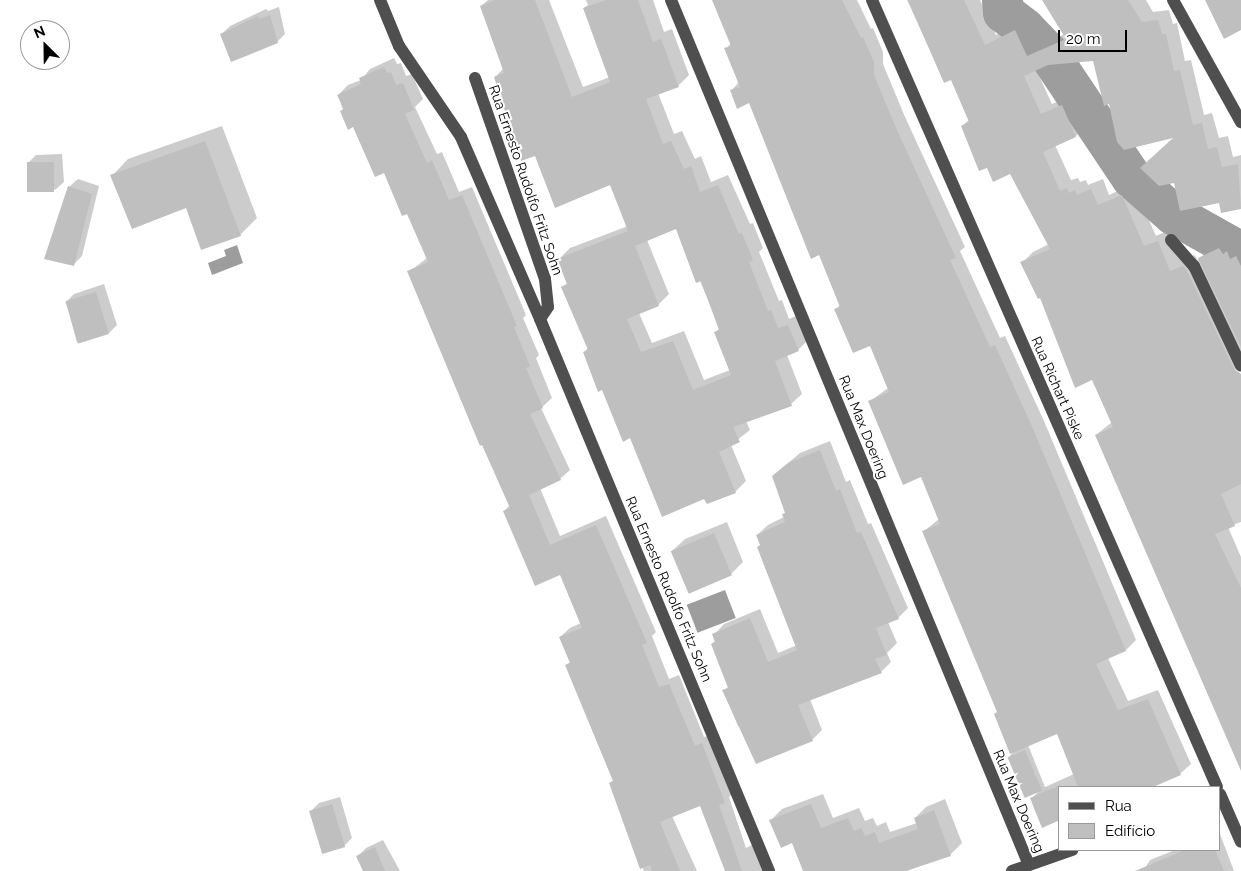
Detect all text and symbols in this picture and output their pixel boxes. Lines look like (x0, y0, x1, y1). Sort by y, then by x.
north arrow (20, 20, 70, 70)
scale bar (1061, 20, 1130, 52)
text: N (31, 23, 48, 42)
text: 20 m (1066, 30, 1101, 48)
street label: Rua Ernesto Rudolfo Fritz Sohn (486, 83, 566, 277)
street label: Rua Richart Piske (1028, 334, 1088, 442)
street label: Rua Max Doering (836, 373, 892, 481)
street label: Rua Ernesto Rudolfo Fritz Sohn (622, 494, 716, 684)
street label: Rua Max Doering (990, 747, 1048, 855)
legend (1058, 786, 1221, 851)
text: Rua (1105, 797, 1132, 815)
text: Edifício (1105, 822, 1155, 840)

